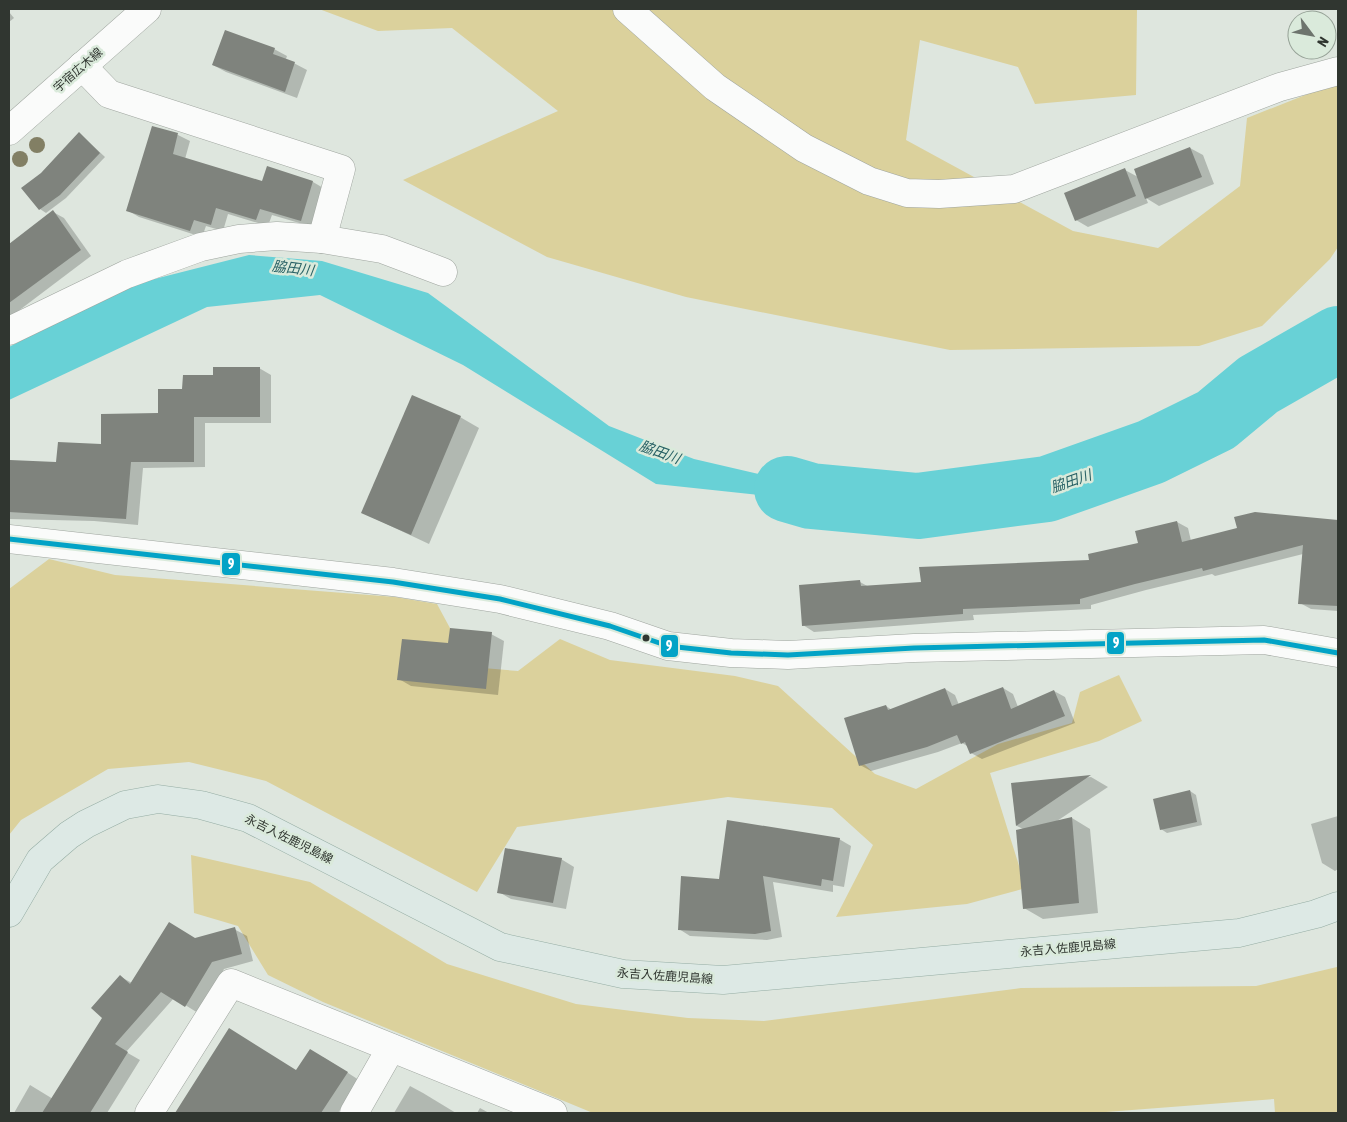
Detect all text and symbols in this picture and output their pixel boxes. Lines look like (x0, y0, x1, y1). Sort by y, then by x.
north arrow (1287, 10, 1337, 60)
text: N (1314, 34, 1332, 50)
street label: 宇宿広木線 (51, 45, 105, 95)
water label: 脇田川 (271, 258, 317, 279)
water label: 脇田川 (638, 437, 684, 467)
water label: 脇田川 (1049, 466, 1095, 495)
line badge: 9 (221, 552, 241, 576)
text: 9 (228, 556, 235, 572)
line badge: 9 (1106, 631, 1125, 655)
unlabelled marker (641, 633, 651, 643)
line badge: 9 (660, 634, 679, 658)
text: 9 (1113, 635, 1120, 651)
text: 9 (666, 638, 673, 654)
street label: 永吉入佐鹿児島線 (243, 812, 335, 866)
street label: 永吉入佐鹿児島線 (1020, 937, 1116, 959)
street label: 永吉入佐鹿児島線 (617, 966, 713, 986)

